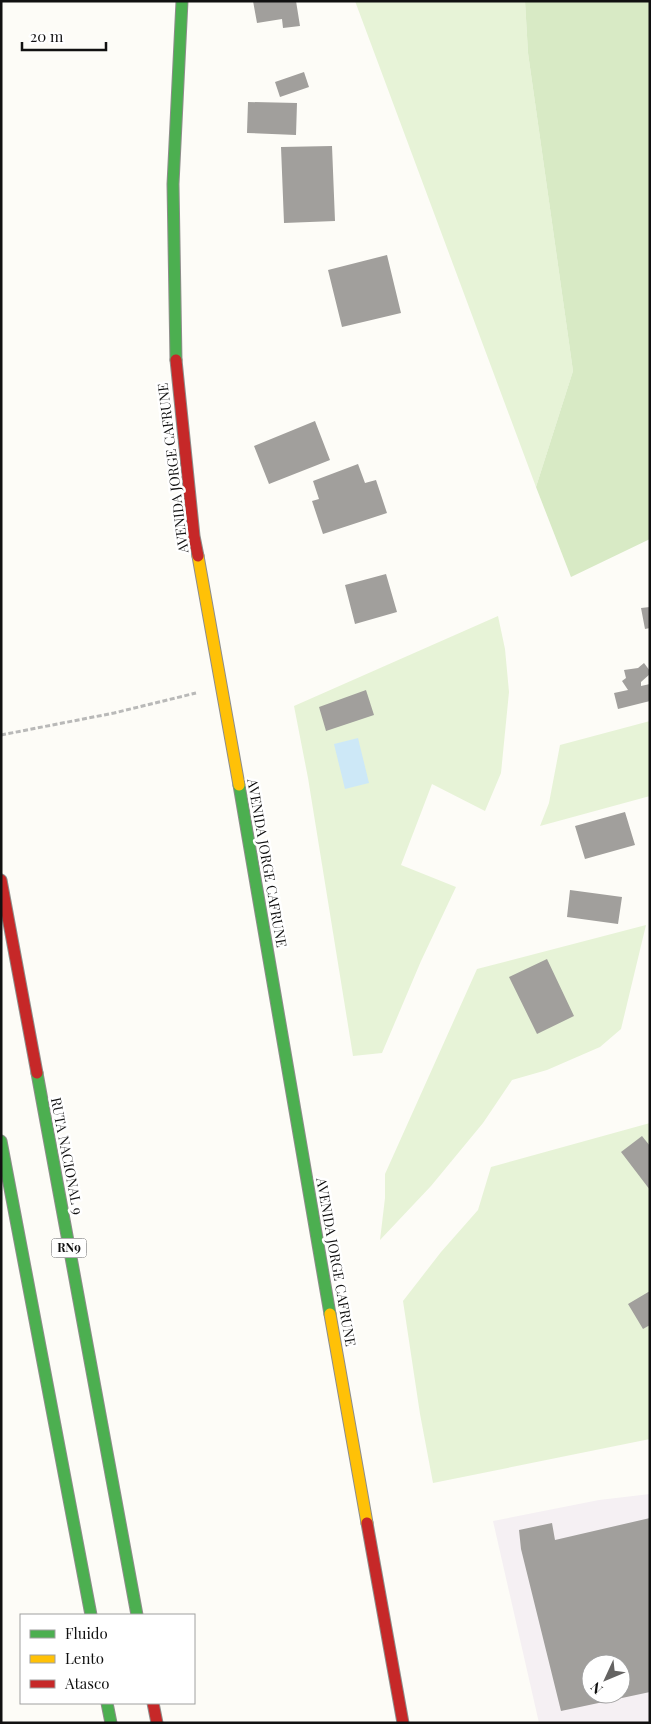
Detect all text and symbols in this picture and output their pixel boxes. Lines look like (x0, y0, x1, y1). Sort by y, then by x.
scale bar (22, 20, 106, 52)
text: 20 m (30, 26, 64, 46)
street label: AVENIDA JORGE CAFRUNE (153, 382, 192, 555)
street label: AVENIDA JORGE CAFRUNE (243, 776, 292, 949)
street label: RUTA NACIONAL 9 (47, 1096, 88, 1216)
street label: AVENIDA JORGE CAFRUNE (312, 1175, 361, 1348)
road number: RN9 (52, 1238, 86, 1258)
legend (20, 1614, 195, 1704)
text: Fluido (65, 1623, 108, 1643)
text: Lento (65, 1648, 104, 1668)
north arrow (581, 1654, 631, 1704)
text: Atasco (64, 1673, 109, 1693)
text: N (586, 1678, 607, 1699)

